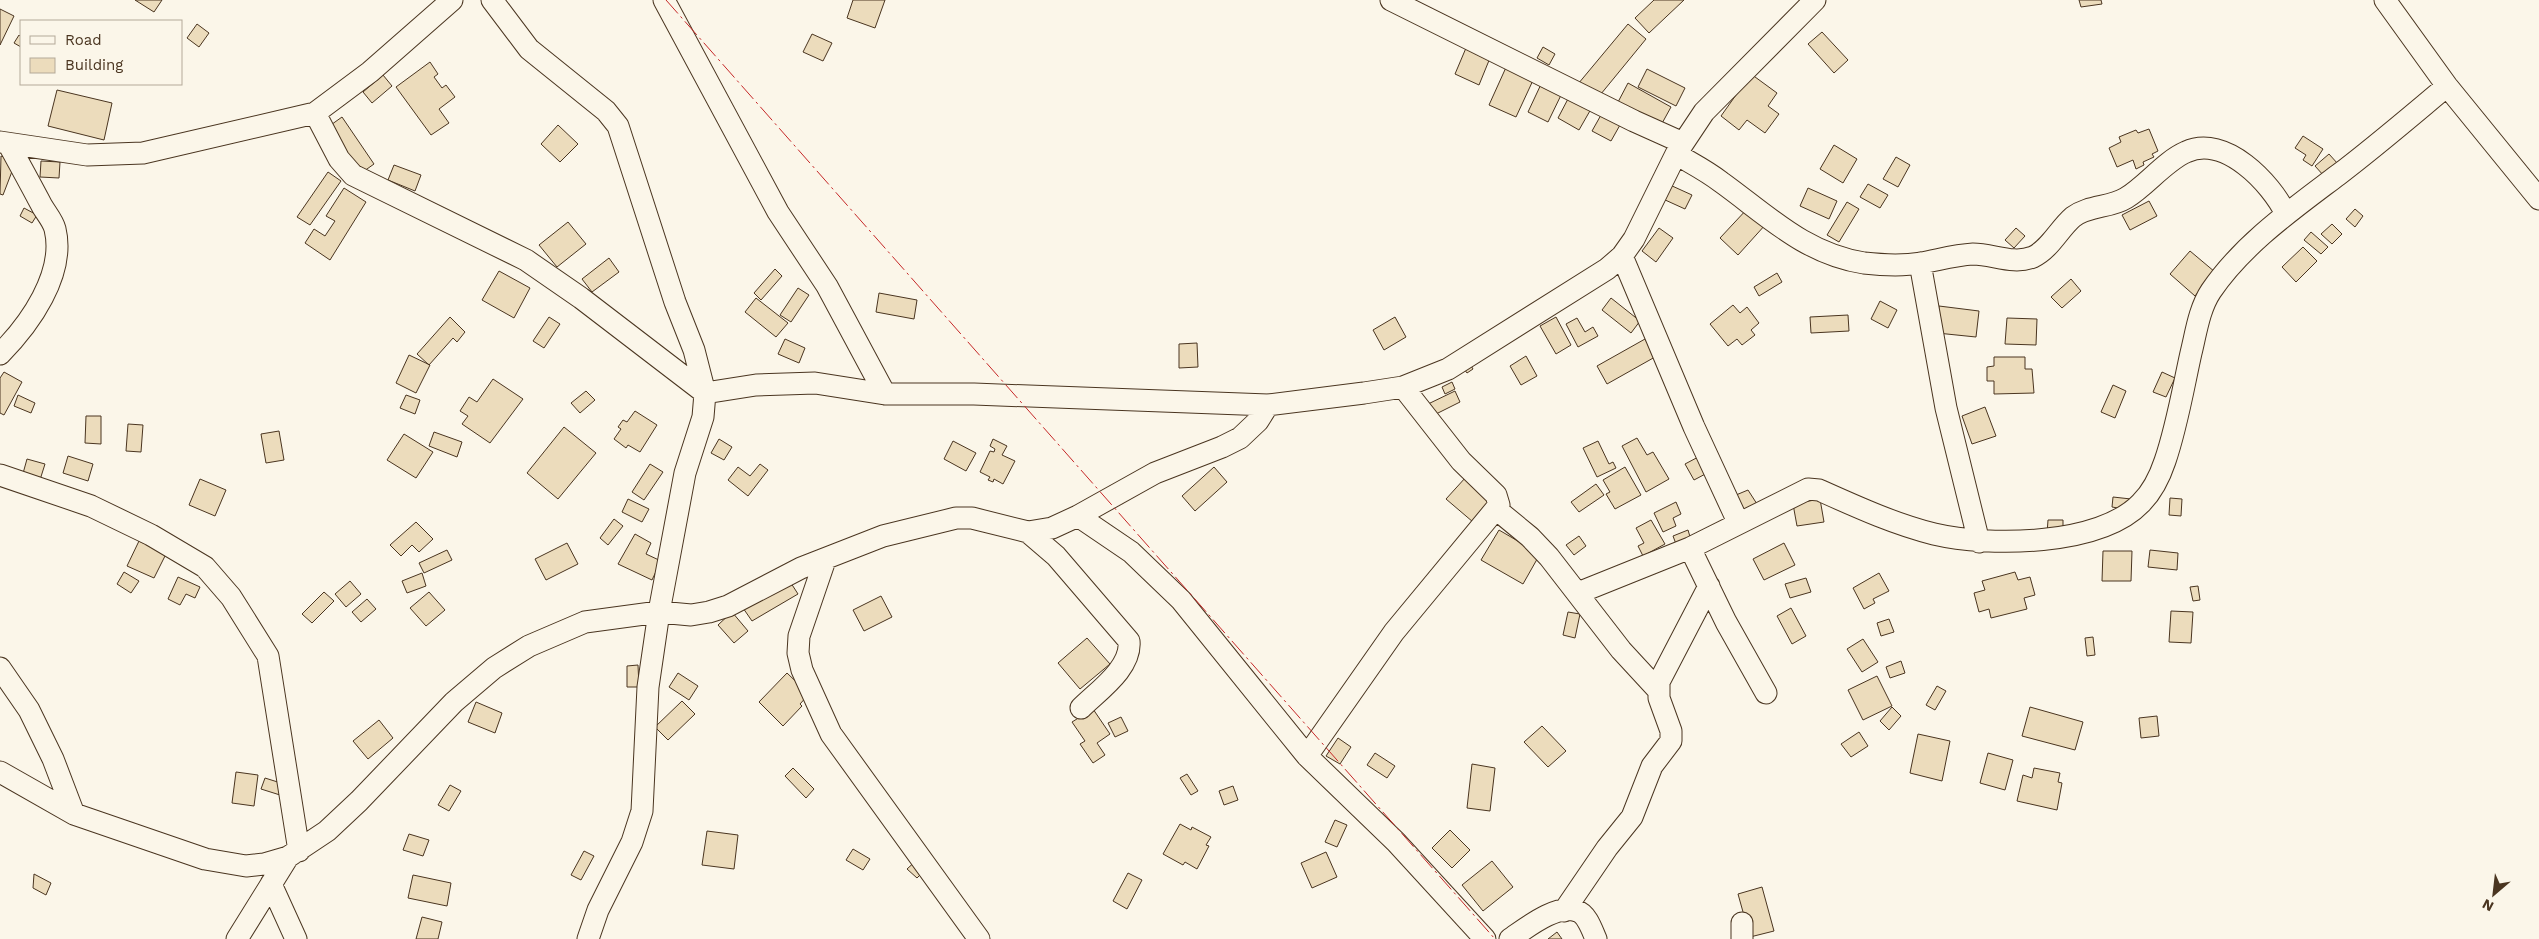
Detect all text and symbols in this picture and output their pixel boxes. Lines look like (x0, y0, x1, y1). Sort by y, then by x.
legend (20, 20, 182, 85)
text: Road (65, 31, 102, 49)
text: Building (65, 56, 123, 74)
north arrow (2469, 869, 2519, 919)
text: N (2480, 896, 2496, 915)

